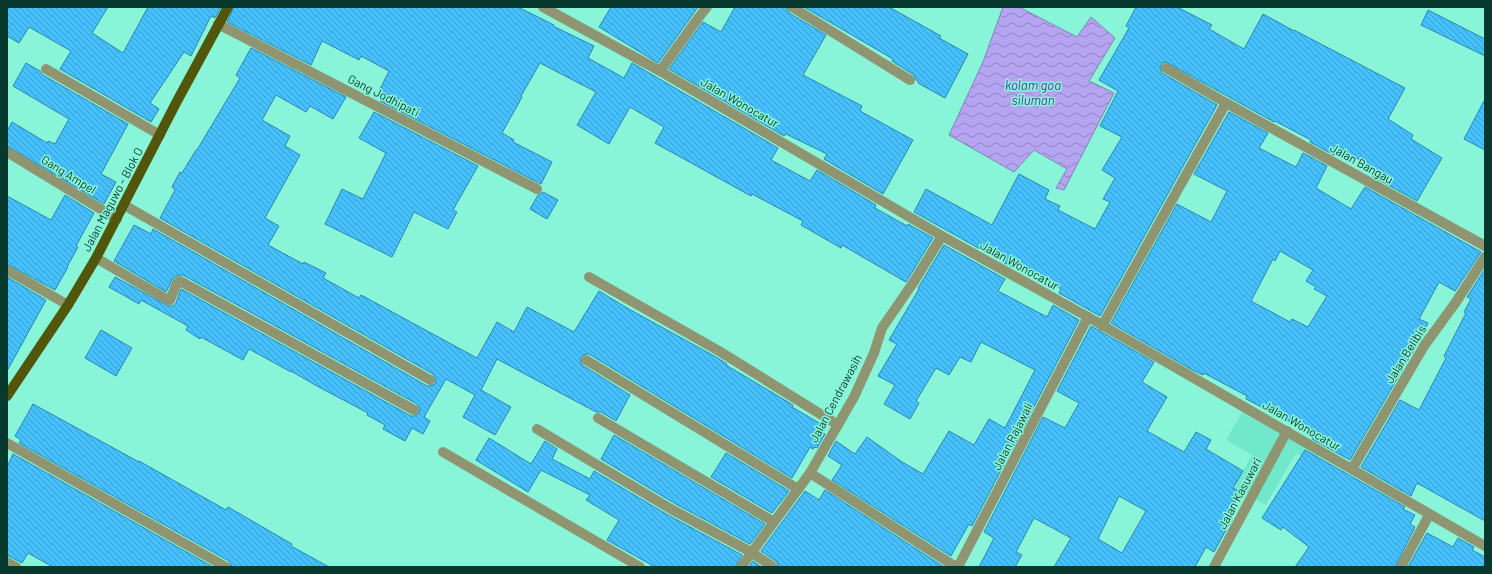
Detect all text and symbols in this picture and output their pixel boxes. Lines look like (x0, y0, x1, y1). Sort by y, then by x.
street label: Gang Jodhipati (346, 71, 422, 119)
street label: Jalan Wonocatur (699, 74, 782, 130)
water label: kolam goa siluman (1005, 77, 1061, 108)
street label: Jalan Bangau (1328, 140, 1396, 186)
street label: Jalan Maguwo - Blok O (79, 145, 145, 253)
street label: Gang Ampel (39, 152, 99, 196)
street label: Jalan Wonocatur (978, 238, 1062, 293)
street label: Jalan Belibis (1382, 322, 1429, 386)
street label: Jalan Cendrawasih (806, 352, 864, 444)
street label: Jalan Wonocatur (1261, 397, 1344, 453)
street label: Jalan Rajawali (989, 400, 1035, 472)
street label: Jalan Kasuwari (1214, 455, 1264, 531)

